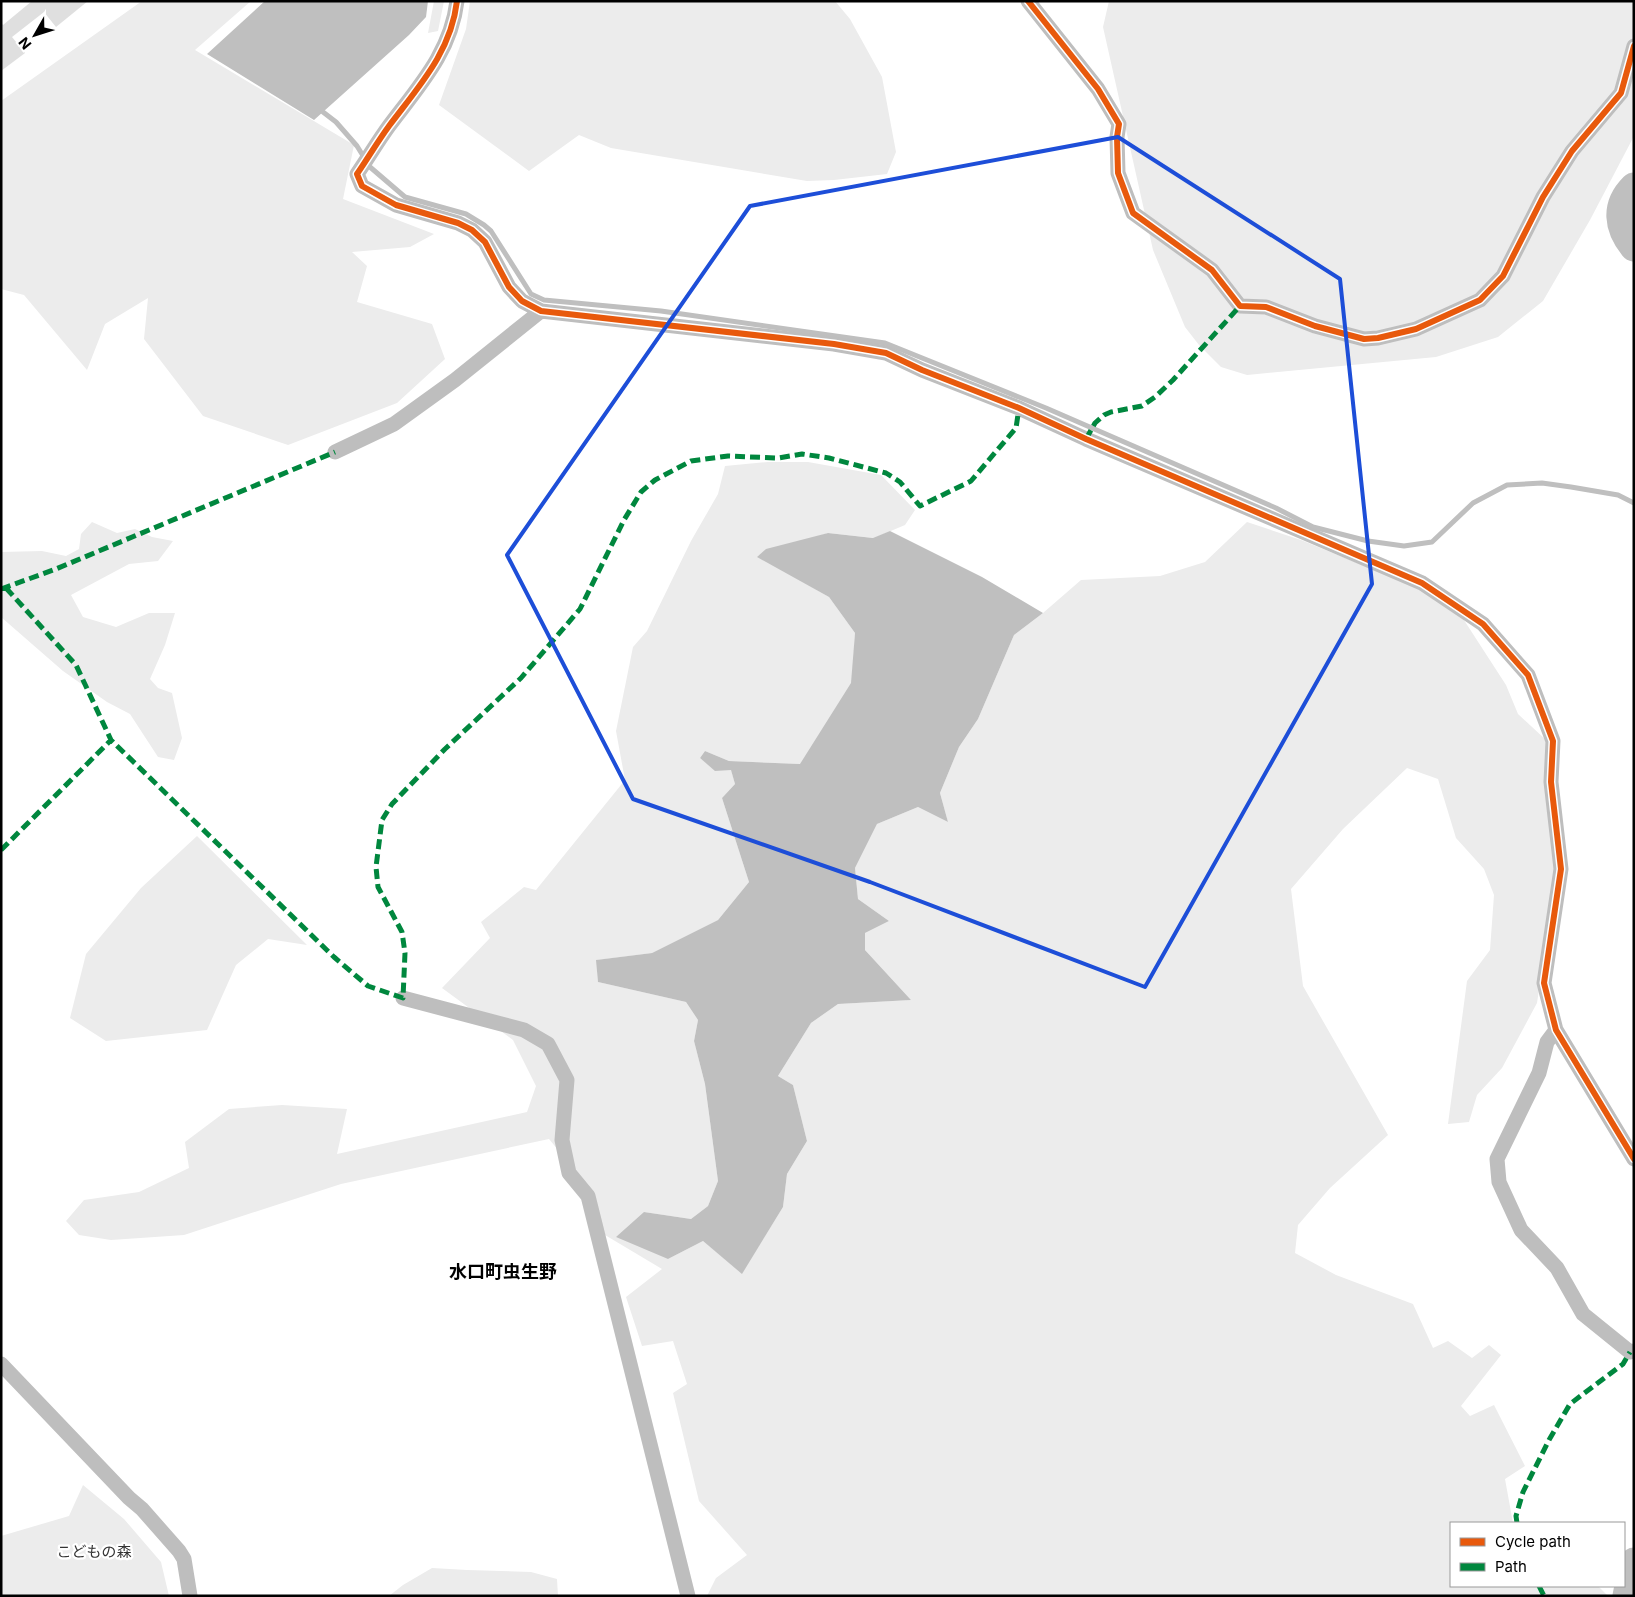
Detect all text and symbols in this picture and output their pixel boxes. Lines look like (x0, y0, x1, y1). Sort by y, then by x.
north arrow (10, 10, 60, 60)
text: N (15, 34, 34, 53)
district label: 水口町虫生野 (449, 1261, 557, 1282)
legend (1450, 1522, 1625, 1587)
text: Cycle path (1495, 1532, 1571, 1551)
park label: こどもの森 (56, 1542, 132, 1561)
text: Path (1495, 1557, 1527, 1576)

